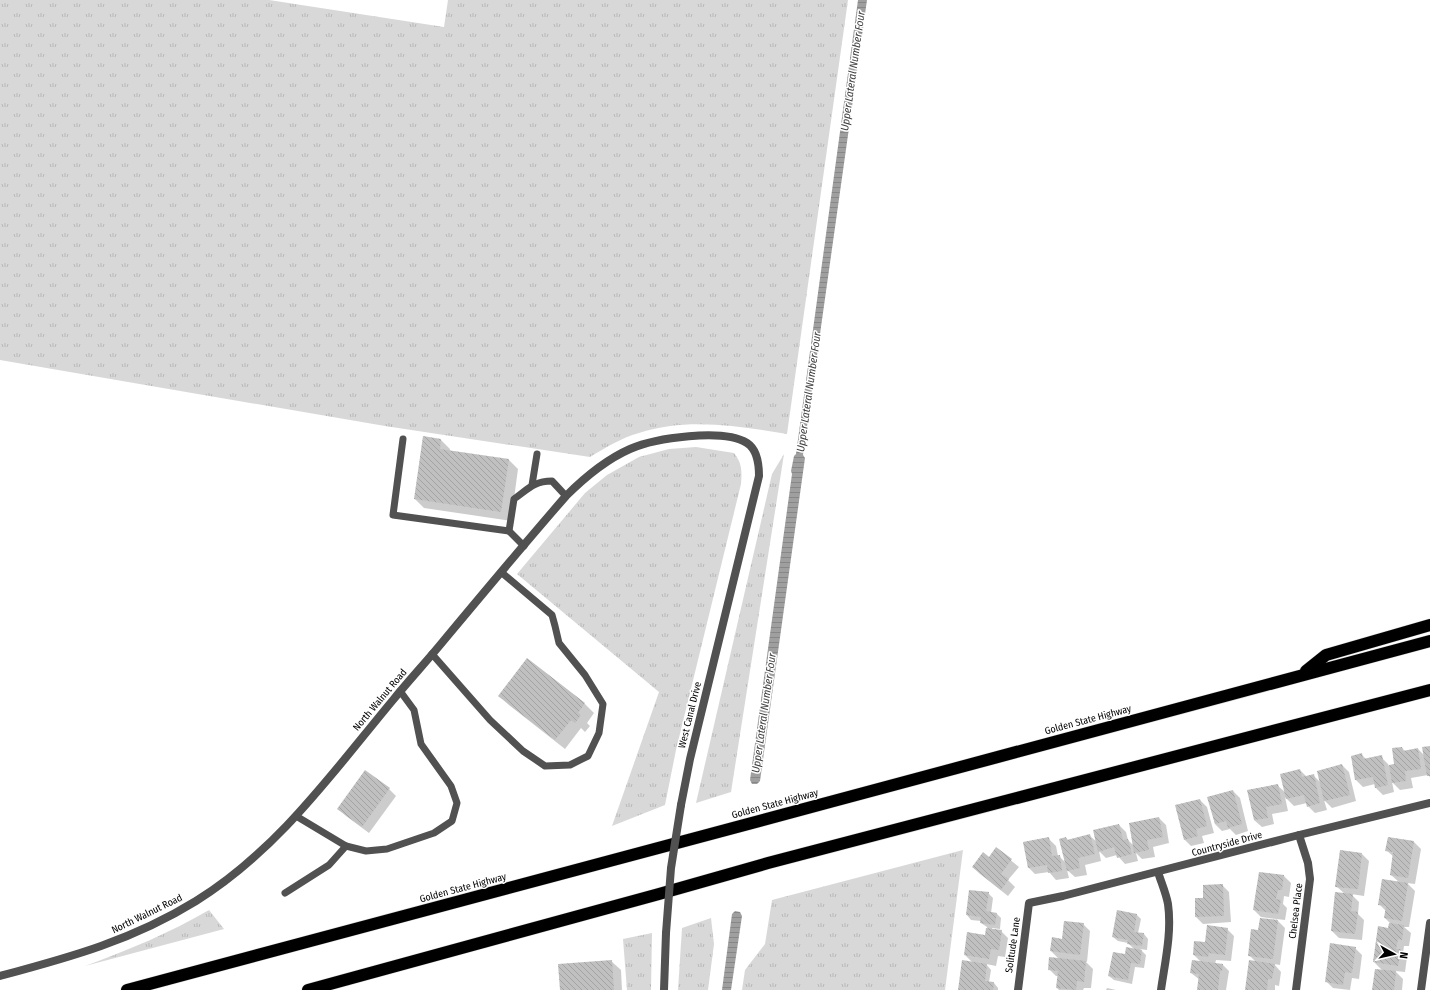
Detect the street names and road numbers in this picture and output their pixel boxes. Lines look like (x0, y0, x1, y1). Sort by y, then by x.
street label: North Walnut Road (351, 667, 409, 733)
street label: West Canal Drive (676, 680, 704, 750)
street label: Golden State Highway (1043, 703, 1133, 737)
street label: Golden State Highway (730, 787, 820, 821)
street label: Countryside Drive (1190, 829, 1264, 859)
street label: Golden State Highway (418, 871, 508, 905)
street label: Chelsea Place (1287, 882, 1305, 939)
street label: North Walnut Road (110, 892, 184, 936)
street label: Solitude Lane (1003, 916, 1023, 974)

